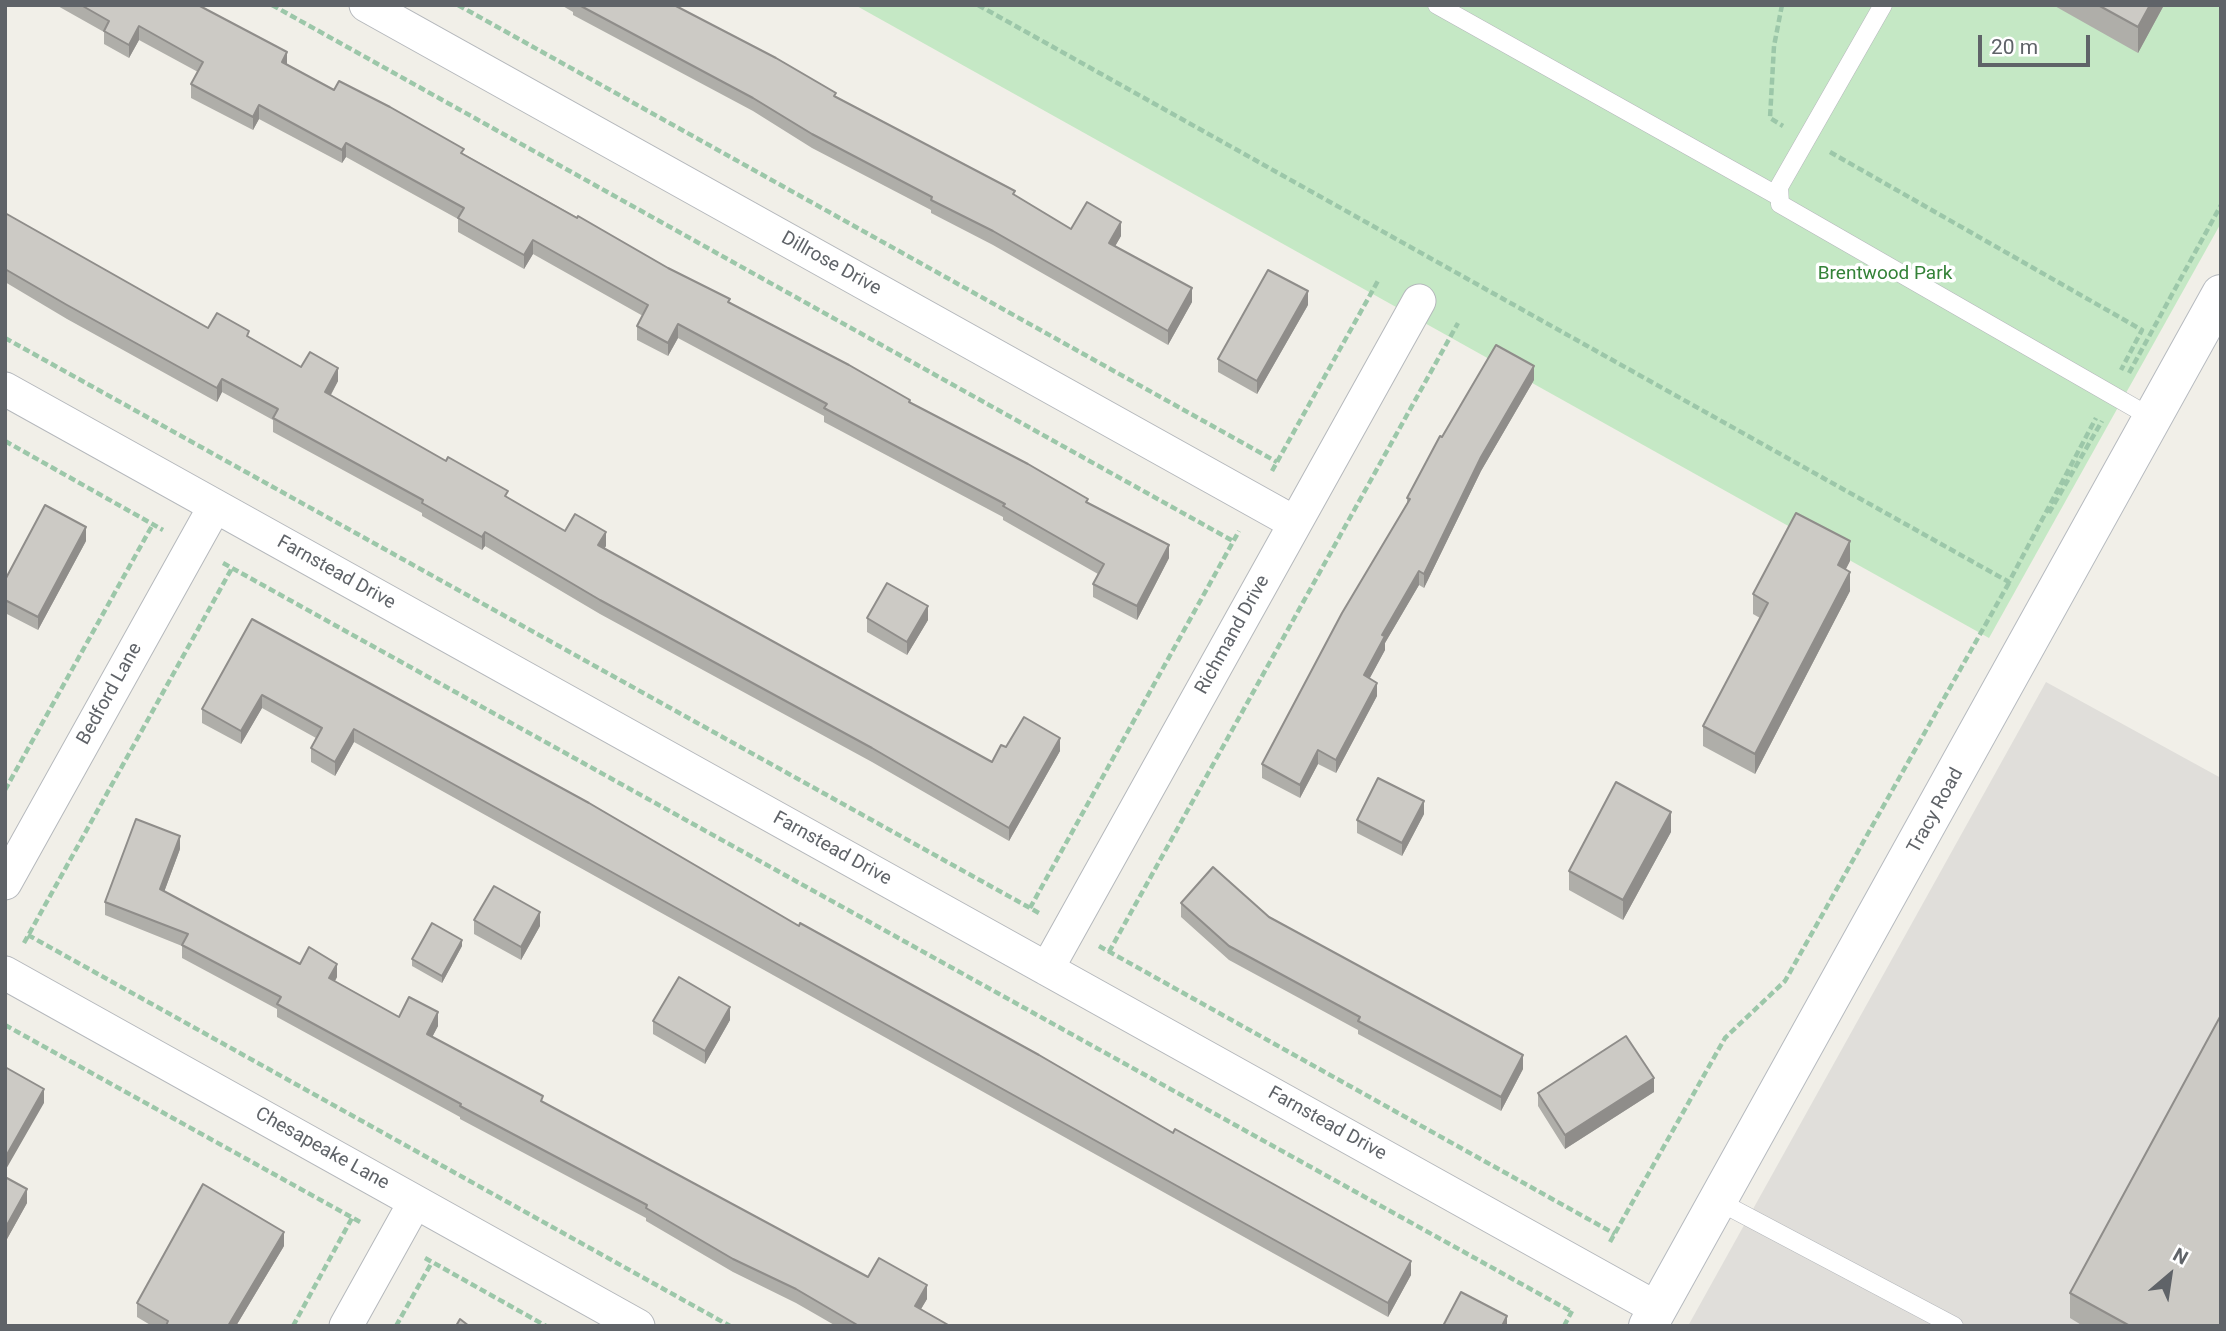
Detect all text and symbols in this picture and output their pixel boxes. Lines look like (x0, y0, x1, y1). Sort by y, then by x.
scale bar (1981, 21, 2093, 65)
text: 20 m (1991, 35, 2038, 59)
street label: Dillrose Drive (777, 227, 885, 301)
park label: Brentwood Park (1818, 263, 1952, 285)
street label: Farnstead Drive (273, 531, 399, 615)
street label: Richmand Drive (1191, 572, 1275, 698)
street label: Bedford Lane (73, 639, 147, 749)
street label: Tracy Road (1903, 764, 1969, 858)
street label: Farnstead Drive (769, 807, 895, 891)
street label: Farnstead Drive (1264, 1082, 1390, 1166)
street label: Chesapeake Lane (251, 1103, 393, 1195)
north arrow (2135, 1240, 2205, 1310)
text: N (2169, 1243, 2192, 1270)

